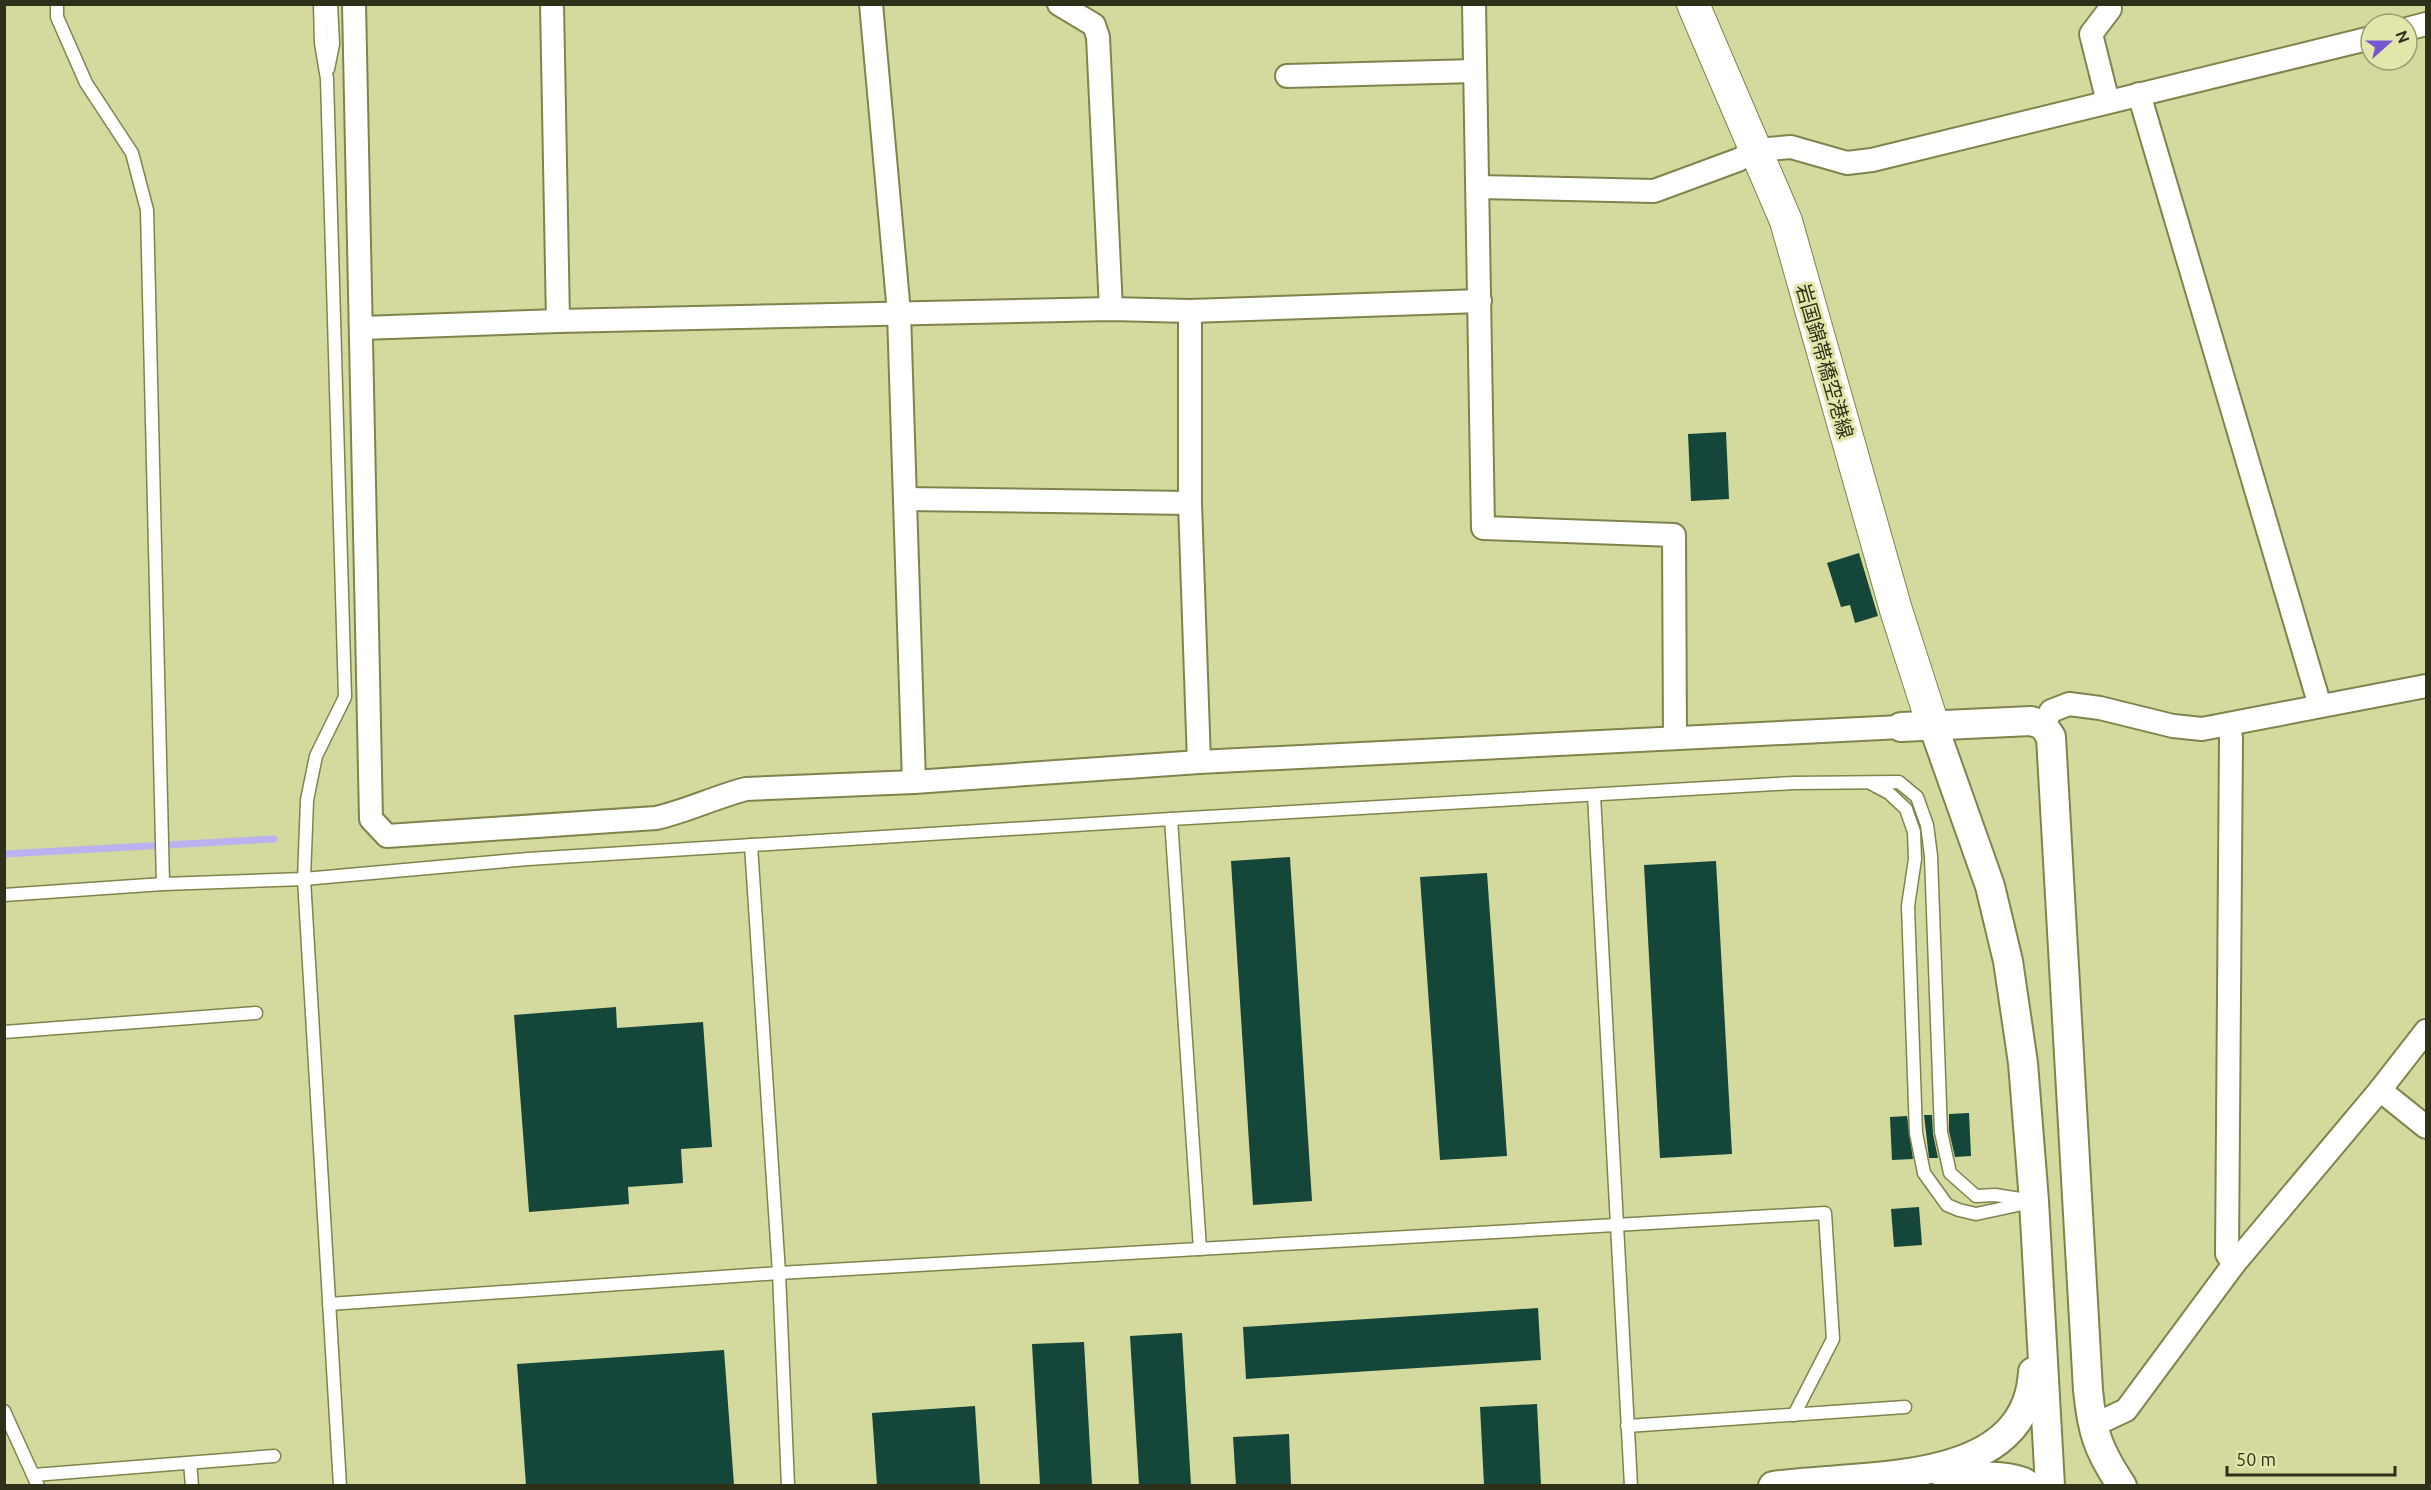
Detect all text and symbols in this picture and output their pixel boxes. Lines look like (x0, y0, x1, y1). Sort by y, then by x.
north arrow (2359, 12, 2419, 72)
text: N (2392, 28, 2414, 45)
street label: 岩国錦帯橋空港線 (1792, 281, 1858, 441)
scale bar (2227, 1439, 2395, 1477)
text: 50 m (2236, 1449, 2276, 1469)

